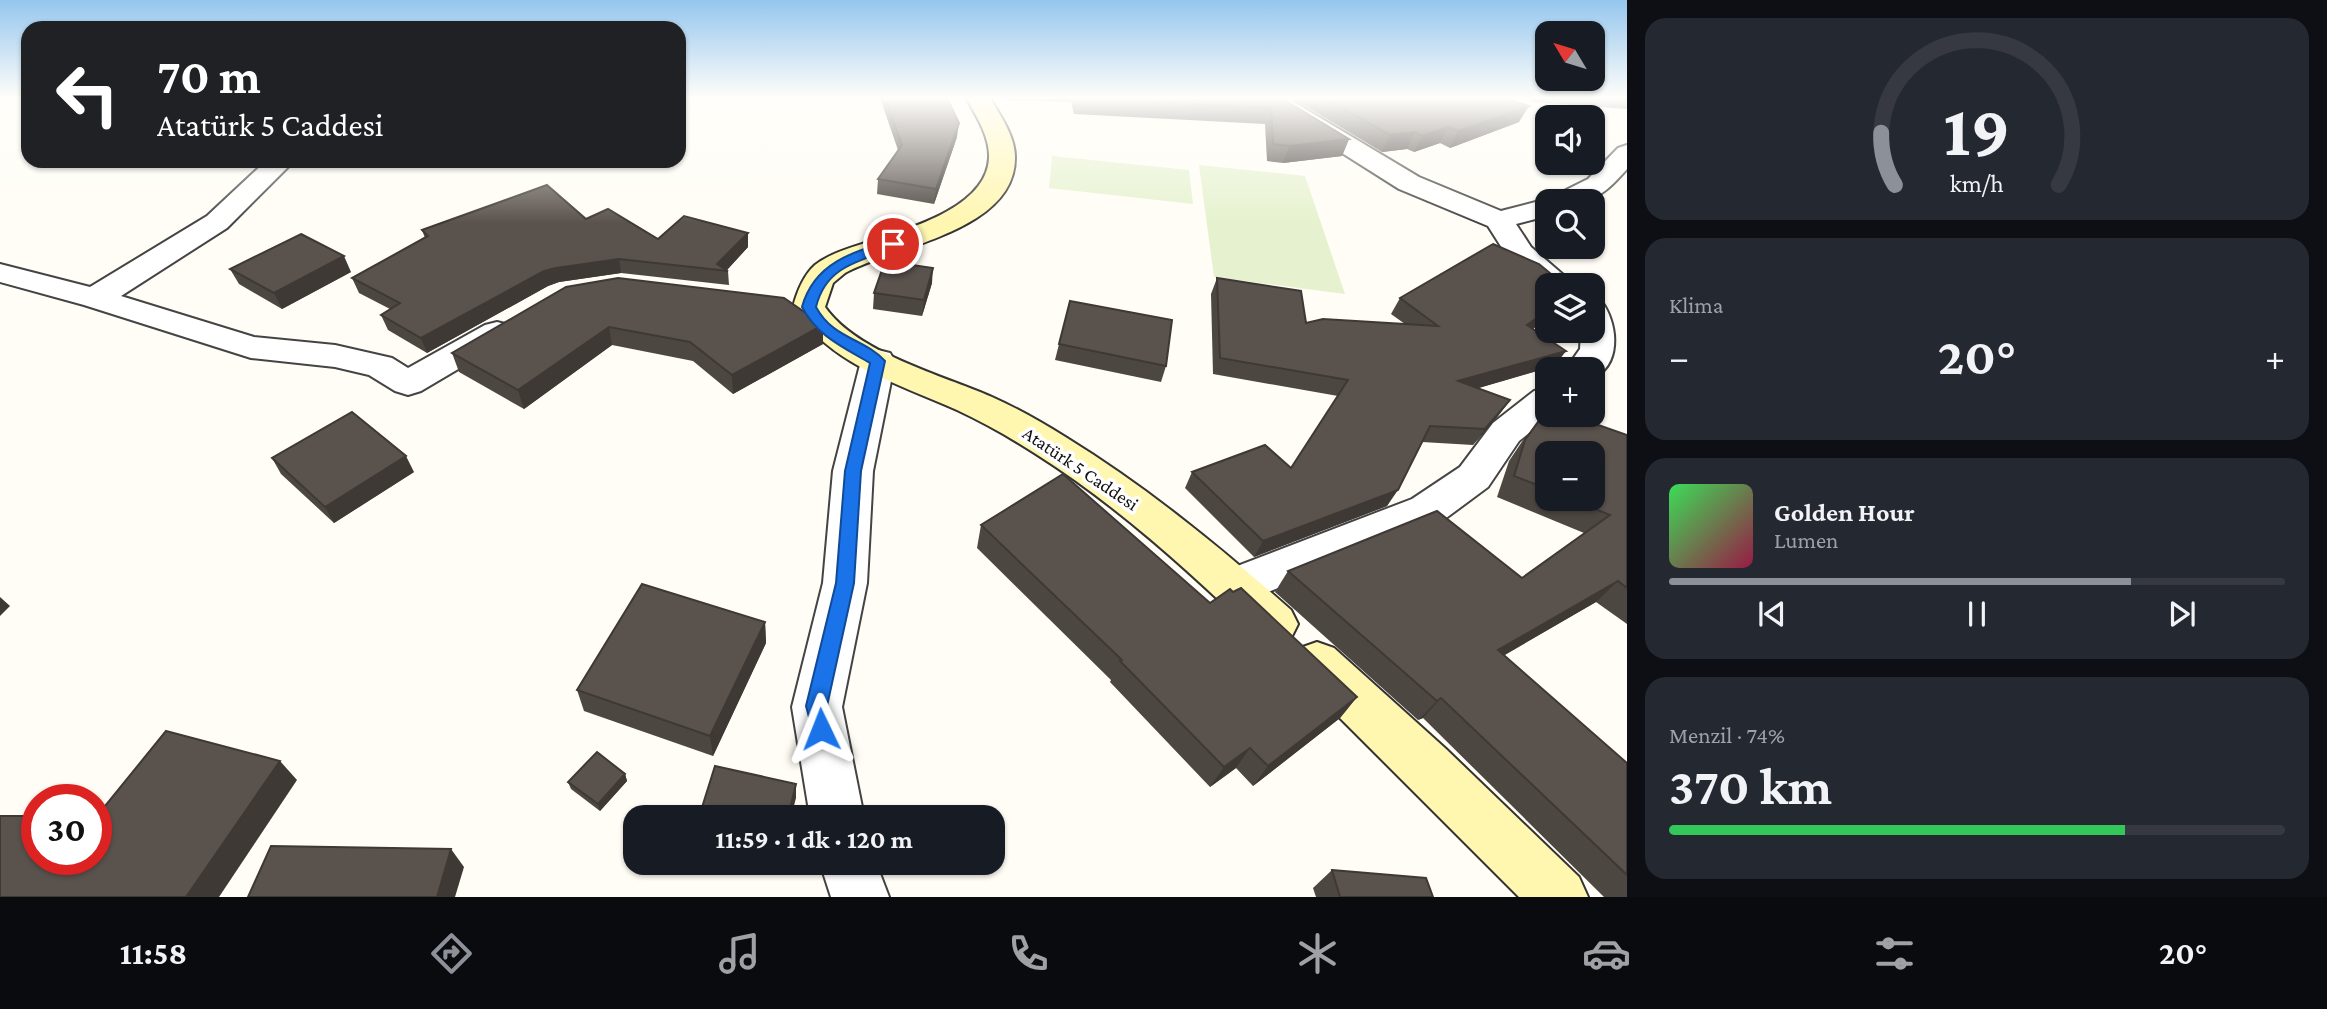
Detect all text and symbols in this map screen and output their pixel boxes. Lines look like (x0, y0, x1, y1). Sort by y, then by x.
north arrow (1535, 21, 1605, 91)
map controls (1535, 21, 1605, 511)
icon: left (42, 49, 133, 140)
text: 70 m (157, 49, 261, 104)
text: 19 (1944, 90, 2010, 171)
button: sound (1535, 105, 1605, 175)
text: Atatürk 5 Caddesi (157, 107, 383, 143)
text: km/h (1950, 170, 2004, 197)
button: search (1535, 189, 1605, 259)
pin (863, 214, 923, 274)
icon: arrive (874, 225, 912, 263)
button: layers (1535, 273, 1605, 343)
text: Klima (1669, 292, 1723, 318)
text: 20° (1938, 327, 2016, 385)
text: − (1669, 336, 1689, 378)
text: + (2265, 336, 2285, 378)
button: + (1535, 357, 1605, 427)
street label: Atatürk 5 Caddesi (1019, 422, 1142, 515)
button: − (1535, 441, 1605, 511)
text: Golden Hour (1774, 498, 1915, 527)
text: Lumen (1774, 527, 1838, 553)
icon: previous (1753, 595, 1791, 633)
icon: pause (1958, 595, 1996, 633)
icon: next (2163, 595, 2201, 633)
position arrow (784, 692, 858, 766)
text: Menzil · 74% (1669, 722, 1785, 748)
text: 370 km (1669, 757, 1832, 815)
speed limit sign: 30 (21, 784, 112, 875)
text: 11:59 · 1 dk · 120 m (715, 825, 913, 854)
icon: directions (427, 929, 476, 978)
icon: music (715, 929, 764, 978)
icon: phone (1004, 929, 1053, 978)
icon: climate (1293, 929, 1342, 978)
icon: car (1582, 929, 1631, 978)
icon: filters (1870, 929, 1919, 978)
text: 11:58 (120, 935, 187, 971)
text: 20° (2159, 935, 2207, 971)

